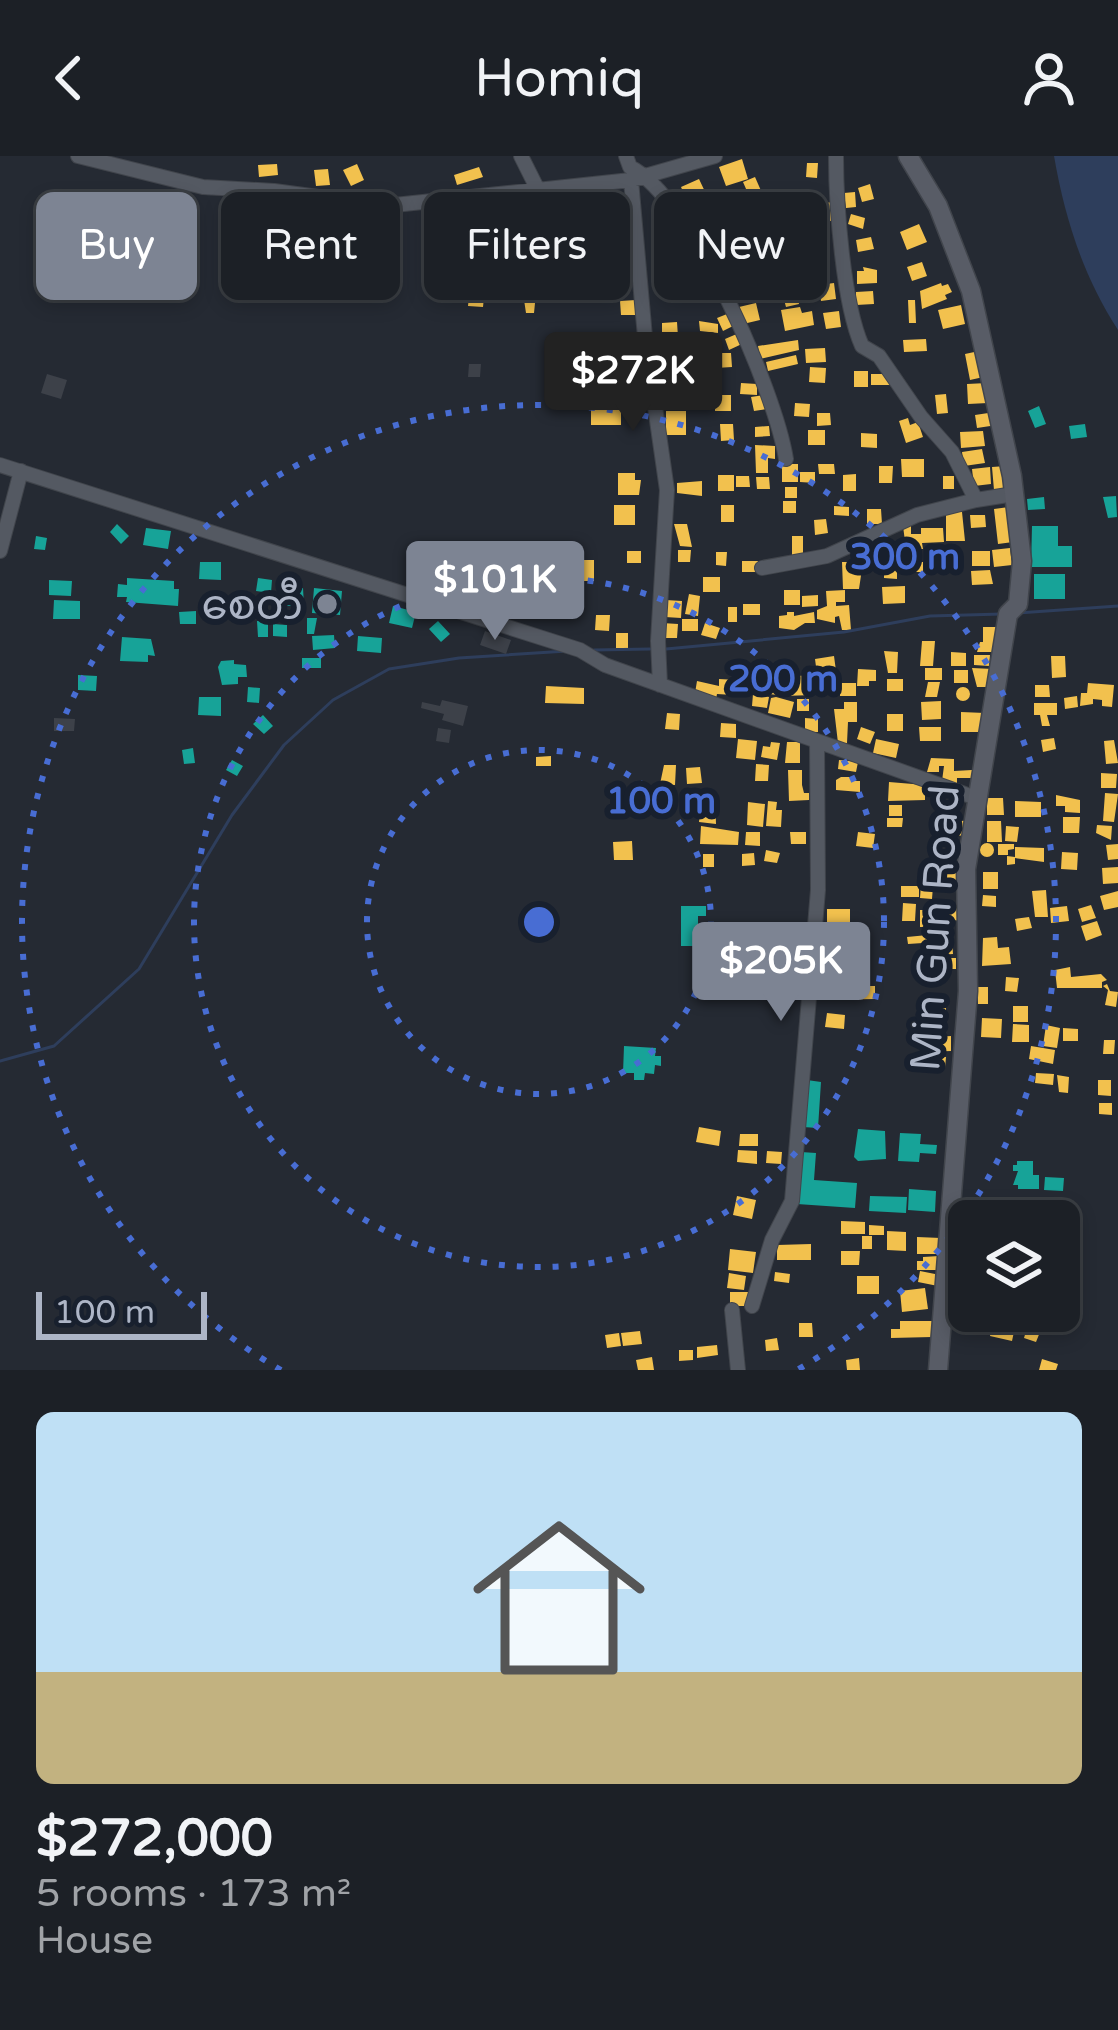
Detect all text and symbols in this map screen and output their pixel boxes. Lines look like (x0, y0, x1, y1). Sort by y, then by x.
icon: back (36, 45, 102, 111)
icon: person (1016, 45, 1082, 111)
text: Homiq (474, 46, 644, 111)
chip: Buy (36, 192, 197, 300)
chip: Rent (221, 192, 400, 300)
chip: Filters (424, 192, 630, 300)
chip: New (654, 192, 827, 300)
pin: $272K (549, 332, 717, 434)
text: $272K (571, 347, 695, 394)
text: 300 m (850, 536, 960, 579)
pin: $101K (411, 541, 579, 643)
text: $101K (433, 556, 557, 603)
place label: စေတီ (202, 577, 303, 631)
marker: စေတီ (314, 591, 340, 617)
text: 200 m (728, 658, 838, 701)
text: 100 m (606, 780, 716, 823)
street label: Min Gun Road (900, 783, 971, 1073)
centre of rings (518, 901, 560, 943)
pin: $205K (697, 922, 865, 1024)
text: $205K (719, 937, 843, 984)
map controls (948, 1200, 1080, 1332)
button: layers (948, 1200, 1080, 1332)
scale bar (36, 1286, 207, 1339)
text: 100 m (54, 1293, 155, 1332)
icon: home (451, 1490, 667, 1706)
text: $272,000 (36, 1808, 273, 1870)
text: 5 rooms · 173 m² (36, 1870, 351, 1917)
text: House (36, 1917, 153, 1964)

